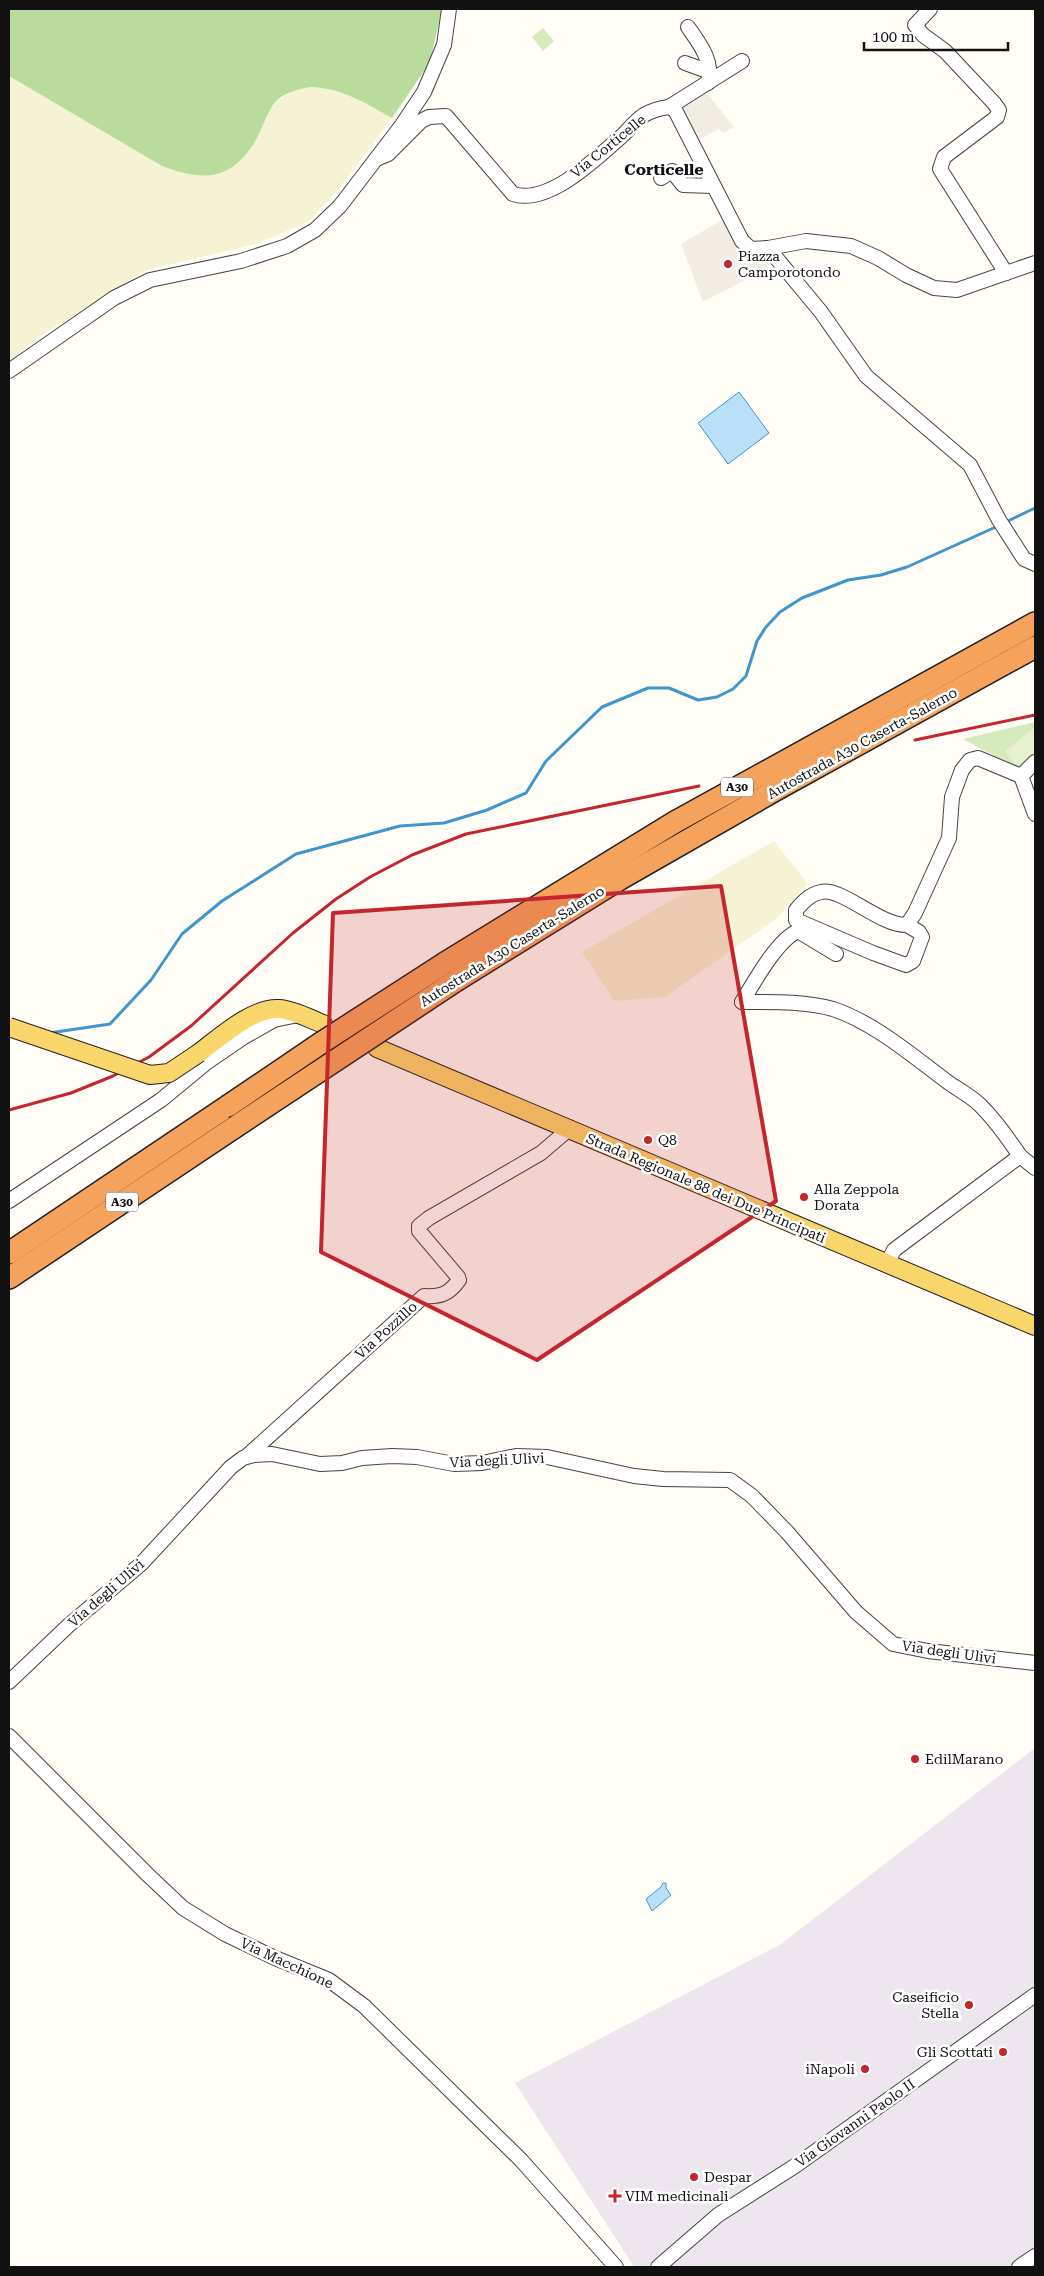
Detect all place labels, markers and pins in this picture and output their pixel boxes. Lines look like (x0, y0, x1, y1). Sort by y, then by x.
place label: Piazza Camporotondo (738, 248, 841, 280)
marker: Piazza Camporotondo (722, 258, 734, 270)
place label: Q8 (658, 1132, 677, 1148)
marker: Q8 (642, 1134, 654, 1146)
place label: Alla Zeppola Dorata (814, 1181, 900, 1213)
marker: Alla Zeppola Dorata (798, 1191, 810, 1203)
place label: EdilMarano (925, 1751, 1003, 1767)
marker: EdilMarano (909, 1753, 921, 1765)
place label: Caseificio Stella (892, 1989, 959, 2021)
marker: Caseificio Stella (963, 1999, 975, 2011)
place label: Gli Scottati (917, 2044, 994, 2060)
marker: Gli Scottati (997, 2046, 1009, 2058)
place label: iNapoli (805, 2061, 856, 2077)
marker: iNapoli (859, 2063, 871, 2075)
place label: Despar (704, 2169, 752, 2185)
marker: Despar (688, 2171, 700, 2183)
place label: VIM medicinali (625, 2188, 729, 2204)
marker: VIM medicinali (609, 2190, 621, 2202)

